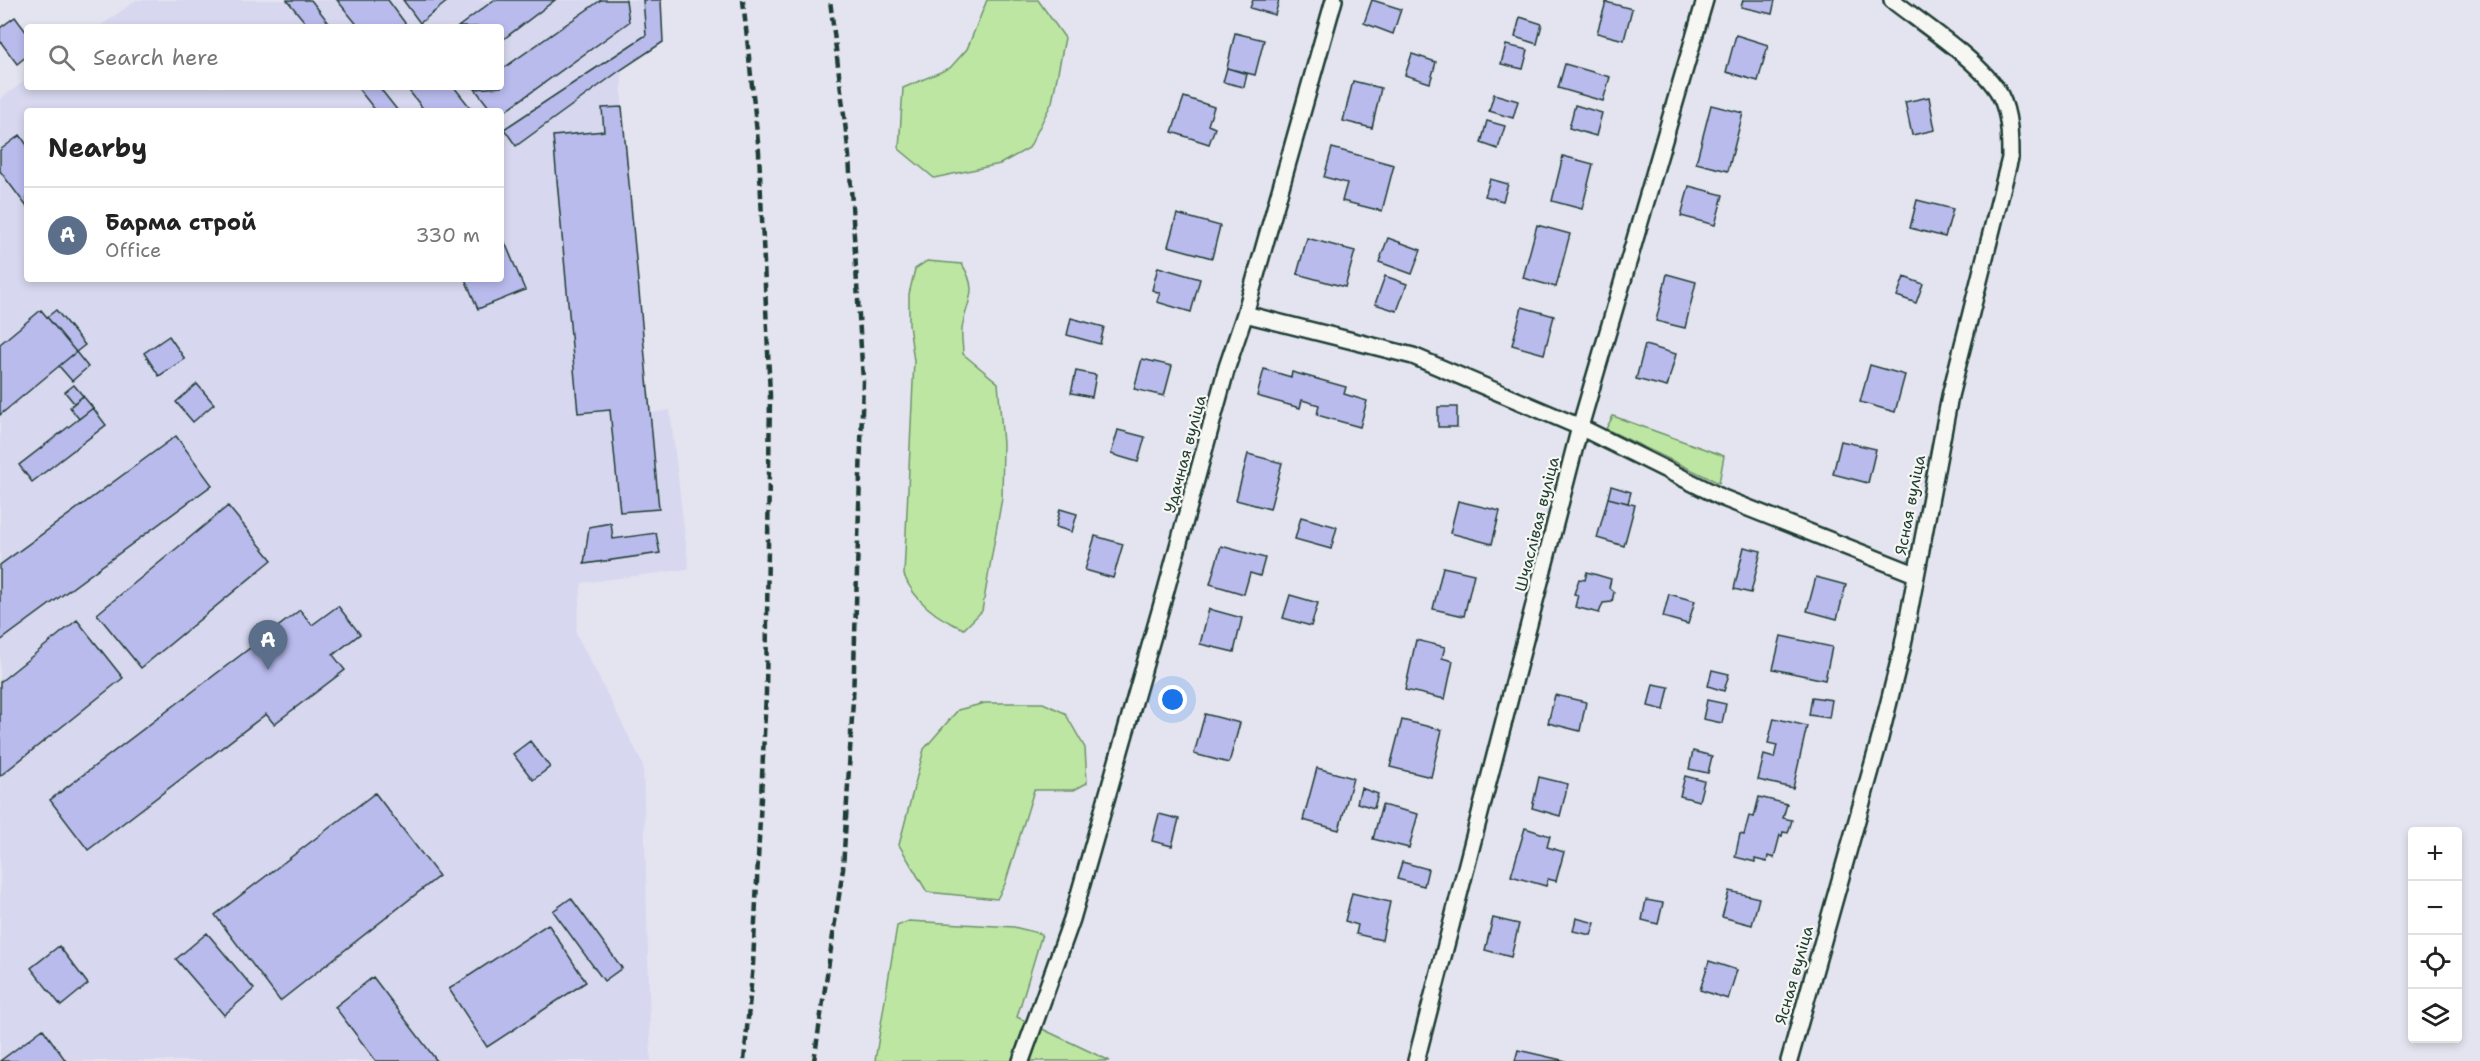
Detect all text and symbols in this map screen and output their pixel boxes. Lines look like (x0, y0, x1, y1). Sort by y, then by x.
search box (24, 24, 504, 90)
icon: search (45, 41, 78, 74)
text: Search here (93, 43, 219, 72)
text: Nearby (48, 130, 147, 165)
text: Барма строй (105, 208, 256, 237)
text: A (60, 222, 75, 248)
text: 330 m (416, 222, 480, 248)
text: Office (105, 237, 161, 263)
street label: Удачная вуліца (1159, 393, 1211, 515)
street label: Ясная вуліца (1890, 453, 1930, 557)
street label: Шчаслівая вуліца (1510, 454, 1564, 594)
pin: A (248, 620, 288, 670)
your location (1158, 685, 1187, 714)
map controls (2408, 827, 2462, 1043)
button: + (2408, 827, 2462, 881)
button: − (2408, 881, 2462, 935)
street label: Ясная вуліца (1770, 923, 1818, 1027)
button: locate (2408, 935, 2462, 989)
button: layers (2408, 989, 2462, 1043)

